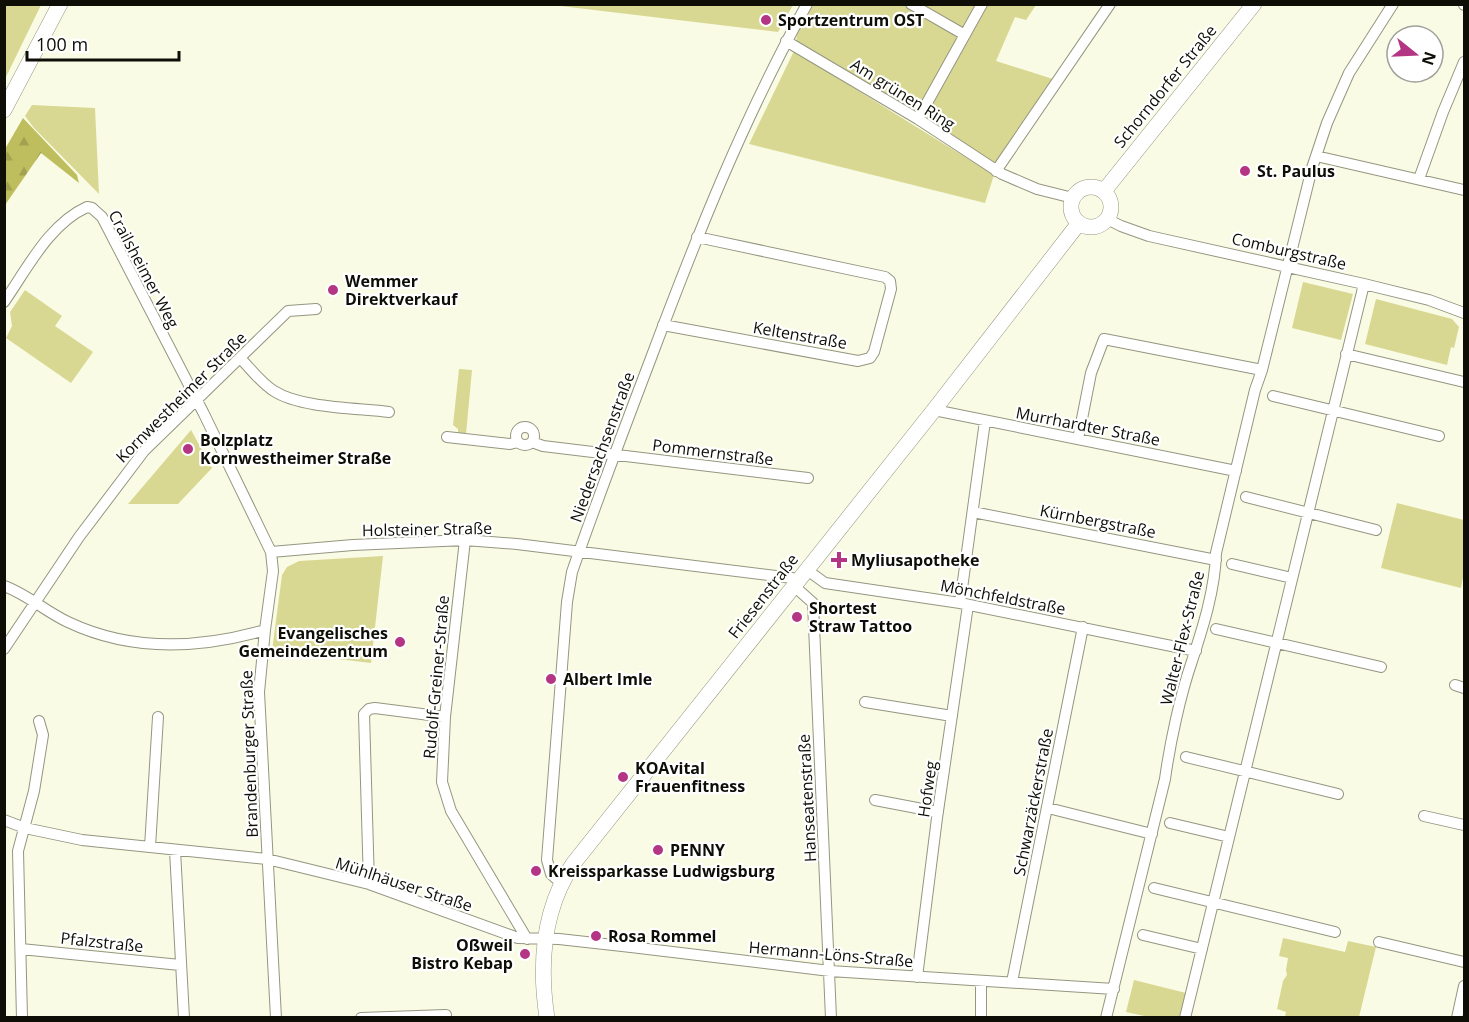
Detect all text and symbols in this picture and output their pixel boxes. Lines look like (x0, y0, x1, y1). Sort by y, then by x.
place label: Sportzentrum OST (778, 9, 924, 31)
marker: Sportzentrum OST (759, 13, 773, 27)
street label: Schorndorfer Straße (1109, 20, 1221, 152)
scale bar (27, 24, 178, 62)
north arrow (1385, 24, 1445, 84)
text: 100 m (36, 32, 88, 56)
text: N (1417, 49, 1442, 68)
street label: Am grünen Ring (847, 53, 960, 135)
place label: St. Paulus (1257, 160, 1335, 182)
marker: St. Paulus (1238, 164, 1252, 178)
street label: Crailsheimer Weg (104, 206, 185, 332)
street label: Comburgstraße (1230, 227, 1349, 275)
place label: Wemmer Direktverkauf (345, 270, 458, 310)
marker: Wemmer Direktverkauf (326, 283, 340, 297)
street label: Keltenstraße (751, 316, 849, 354)
street label: Kornwestheimer Straße (111, 327, 251, 467)
street label: Niedersachsenstraße (565, 369, 639, 525)
street label: Murrhardter Straße (1014, 401, 1162, 451)
place label: Bolzplatz Kornwestheimer Straße (200, 429, 391, 469)
street label: Pommernstraße (651, 434, 775, 470)
marker: Bolzplatz Kornwestheimer Straße (181, 442, 195, 456)
street label: Kürnbergstraße (1038, 499, 1158, 543)
street label: Holsteiner Straße (362, 517, 492, 541)
street label: Friesenstraße (723, 549, 803, 643)
place label: Myliusapotheke (851, 549, 979, 571)
marker: Myliusapotheke (832, 553, 846, 567)
street label: Walter-Flex-Straße (1155, 569, 1209, 707)
street label: Mönchfeldstraße (938, 574, 1068, 620)
street label: Rudolf-Greiner-Straße (418, 594, 454, 760)
place label: Shortest Straw Tattoo (809, 597, 912, 637)
marker: Shortest Straw Tattoo (790, 610, 804, 624)
place label: Evangelisches Gemeindezentrum (239, 622, 388, 662)
marker: Evangelisches Gemeindezentrum (393, 635, 407, 649)
place label: Albert Imle (563, 668, 652, 690)
street label: Brandenburger Straße (235, 670, 263, 838)
marker: Albert Imle (544, 672, 558, 686)
street label: Schwarzäckerstraße (1008, 726, 1058, 878)
street label: Hanseatenstraße (793, 733, 821, 863)
place label: KOAvital Frauenfitness (635, 757, 745, 797)
street label: Hofweg (912, 759, 942, 819)
marker: KOAvital Frauenfitness (616, 770, 630, 784)
place label: PENNY (670, 839, 725, 861)
marker: PENNY (651, 843, 665, 857)
street label: Mühlhäuser Straße (333, 851, 475, 917)
place label: Kreissparkasse Ludwigsburg (548, 860, 774, 882)
marker: Kreissparkasse Ludwigsburg (529, 864, 543, 878)
place label: Rosa Rommel (608, 925, 716, 947)
street label: Pfalzstraße (60, 927, 145, 957)
marker: Rosa Rommel (589, 929, 603, 943)
place label: Oßweil Bistro Kebap (411, 934, 513, 974)
street label: Hermann-Löns-Straße (748, 936, 914, 972)
marker: Oßweil Bistro Kebap (518, 947, 532, 961)

